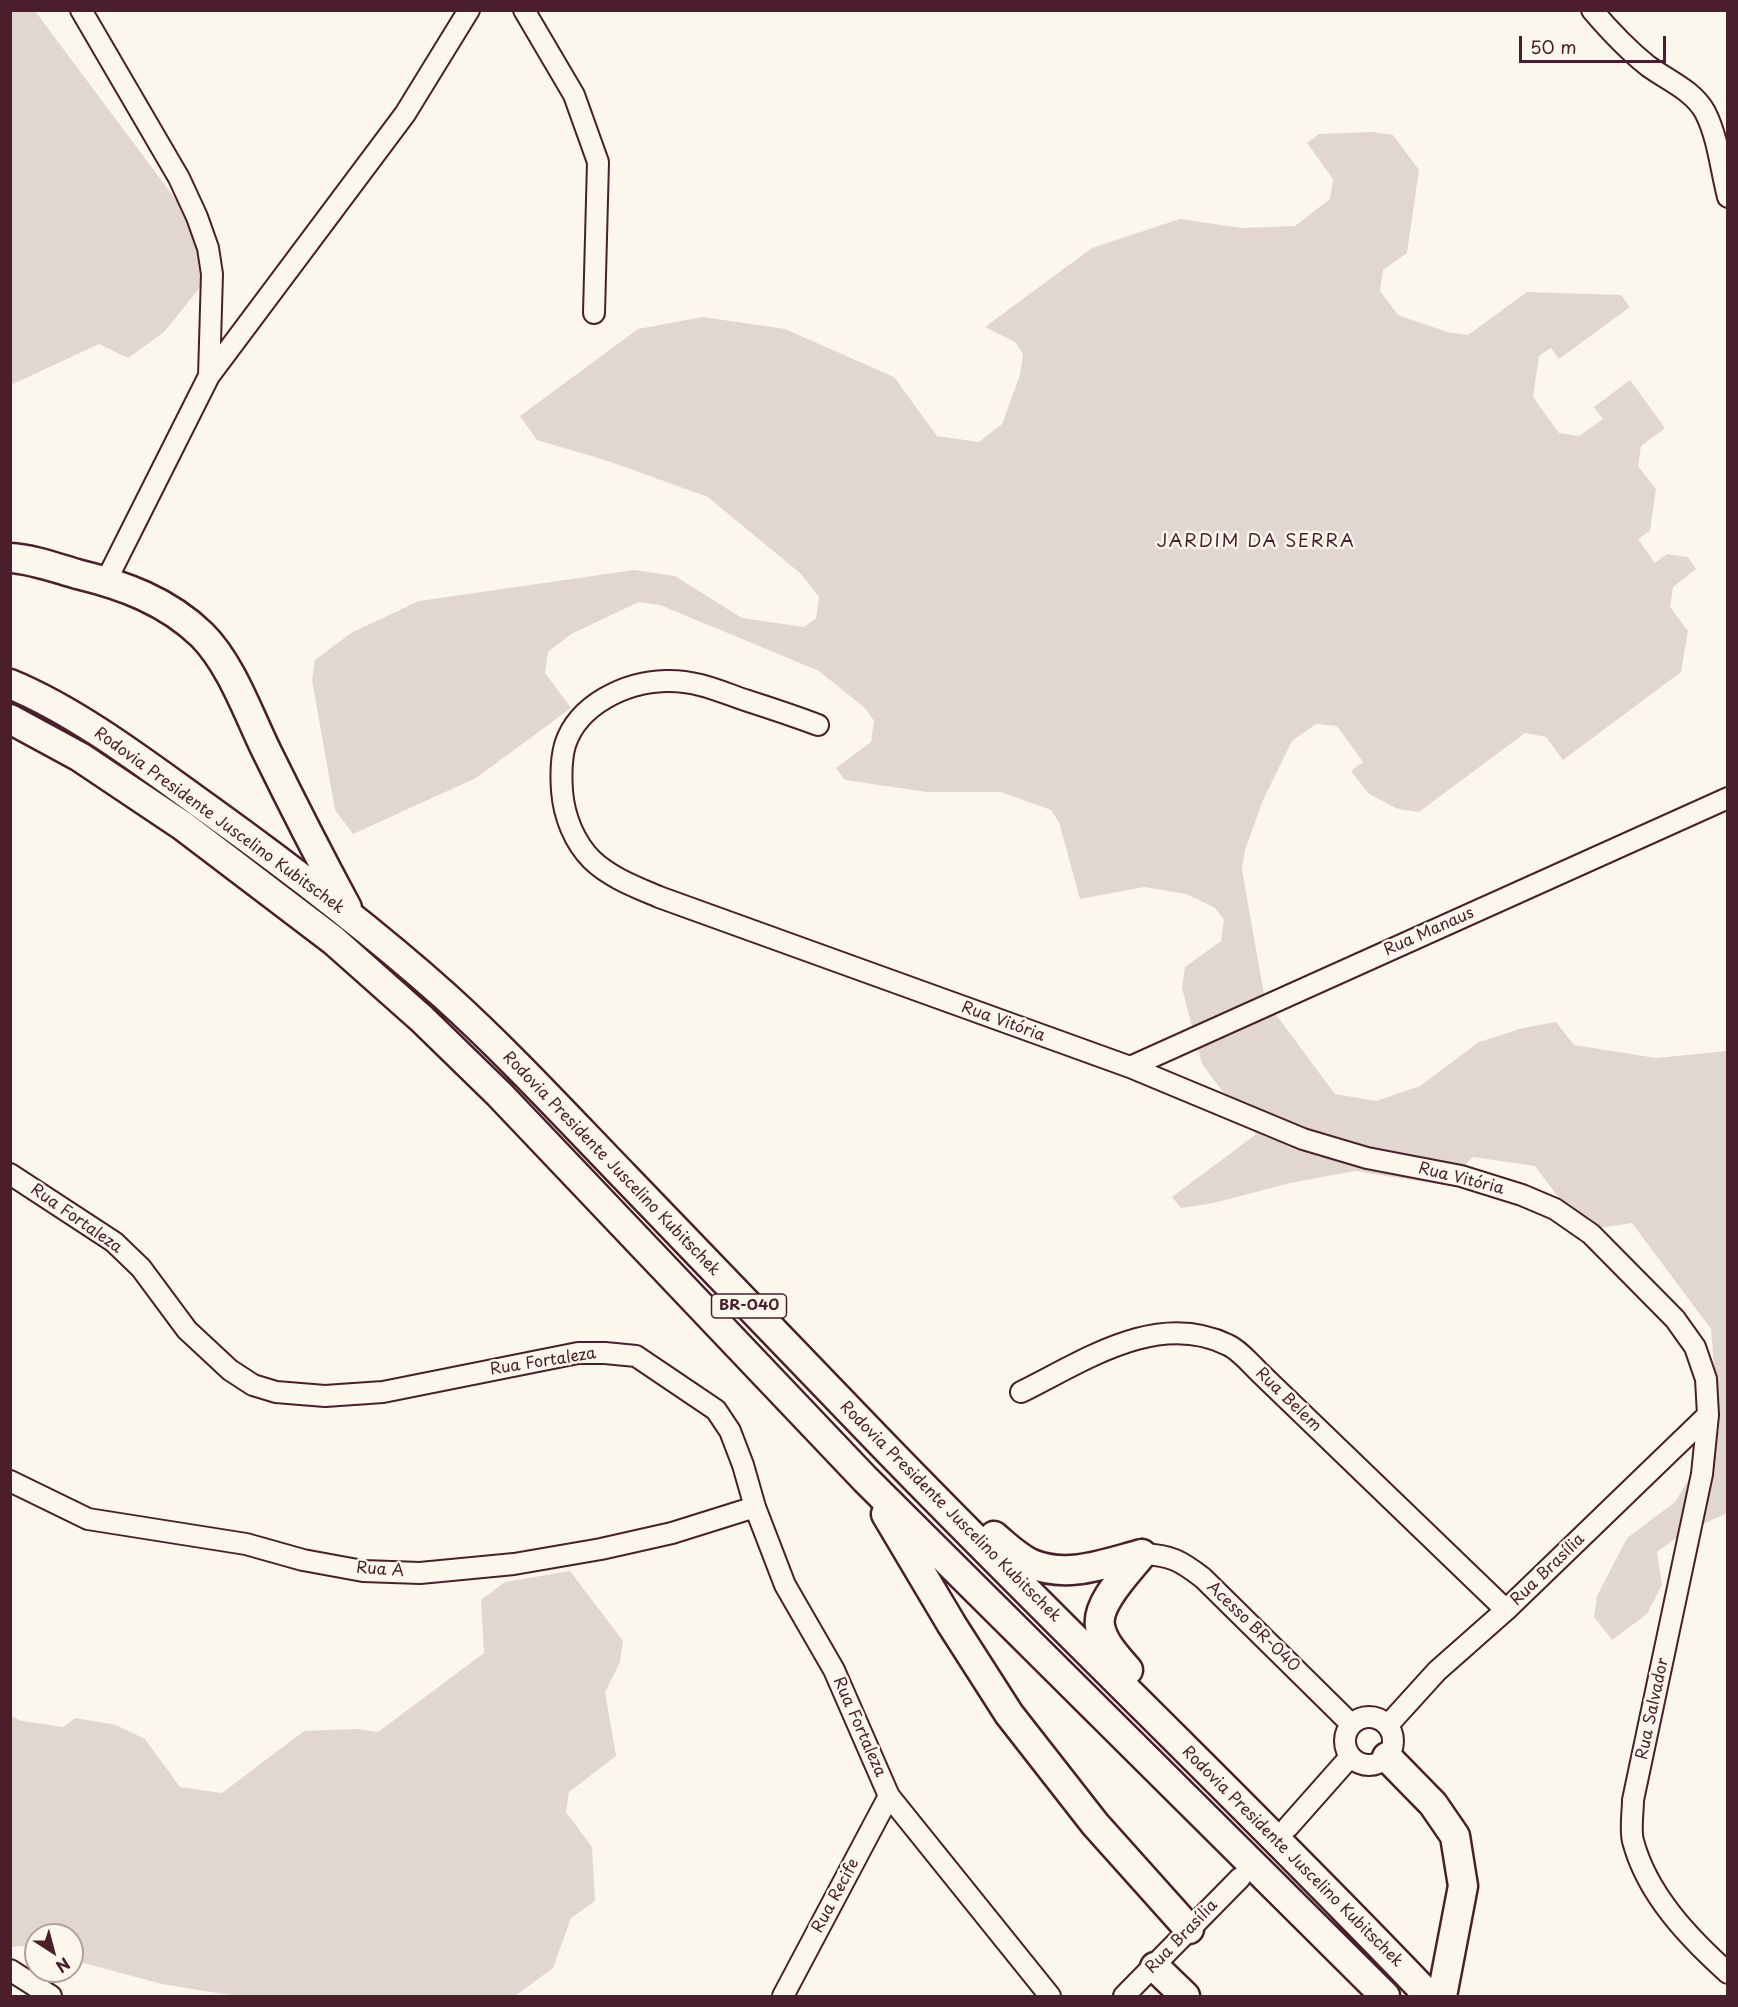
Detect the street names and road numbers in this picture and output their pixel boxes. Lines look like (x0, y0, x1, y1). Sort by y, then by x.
street label: Rodovia Presidente Juscelino Kubitschek (90, 724, 348, 918)
street label: Rua Manaus (1381, 904, 1477, 960)
street label: Rua Vitória (959, 998, 1047, 1046)
street label: Rodovia Presidente Juscelino Kubitschek (498, 1048, 724, 1280)
street label: Rua Vitória (1416, 1159, 1506, 1199)
street label: Rua Fortaleza (27, 1180, 125, 1258)
road number: BR-040 (712, 1294, 786, 1318)
street label: Rua Fortaleza (489, 1344, 597, 1380)
street label: Rua Belem (1251, 1364, 1325, 1436)
street label: Rodovia Presidente Juscelino Kubitschek (835, 1397, 1065, 1627)
street label: Rua Brasília (1507, 1530, 1589, 1610)
street label: Rua A (355, 1559, 405, 1581)
street label: Acesso BR-040 (1203, 1578, 1303, 1676)
street label: Rua Salvador (1633, 1656, 1673, 1762)
street label: Rua Fortaleza (828, 1674, 890, 1780)
street label: Rodovia Presidente Juscelino Kubitschek (1177, 1742, 1407, 1972)
street label: Rua Recife (808, 1856, 864, 1936)
street label: Rua Brasília (1142, 1896, 1222, 1978)

